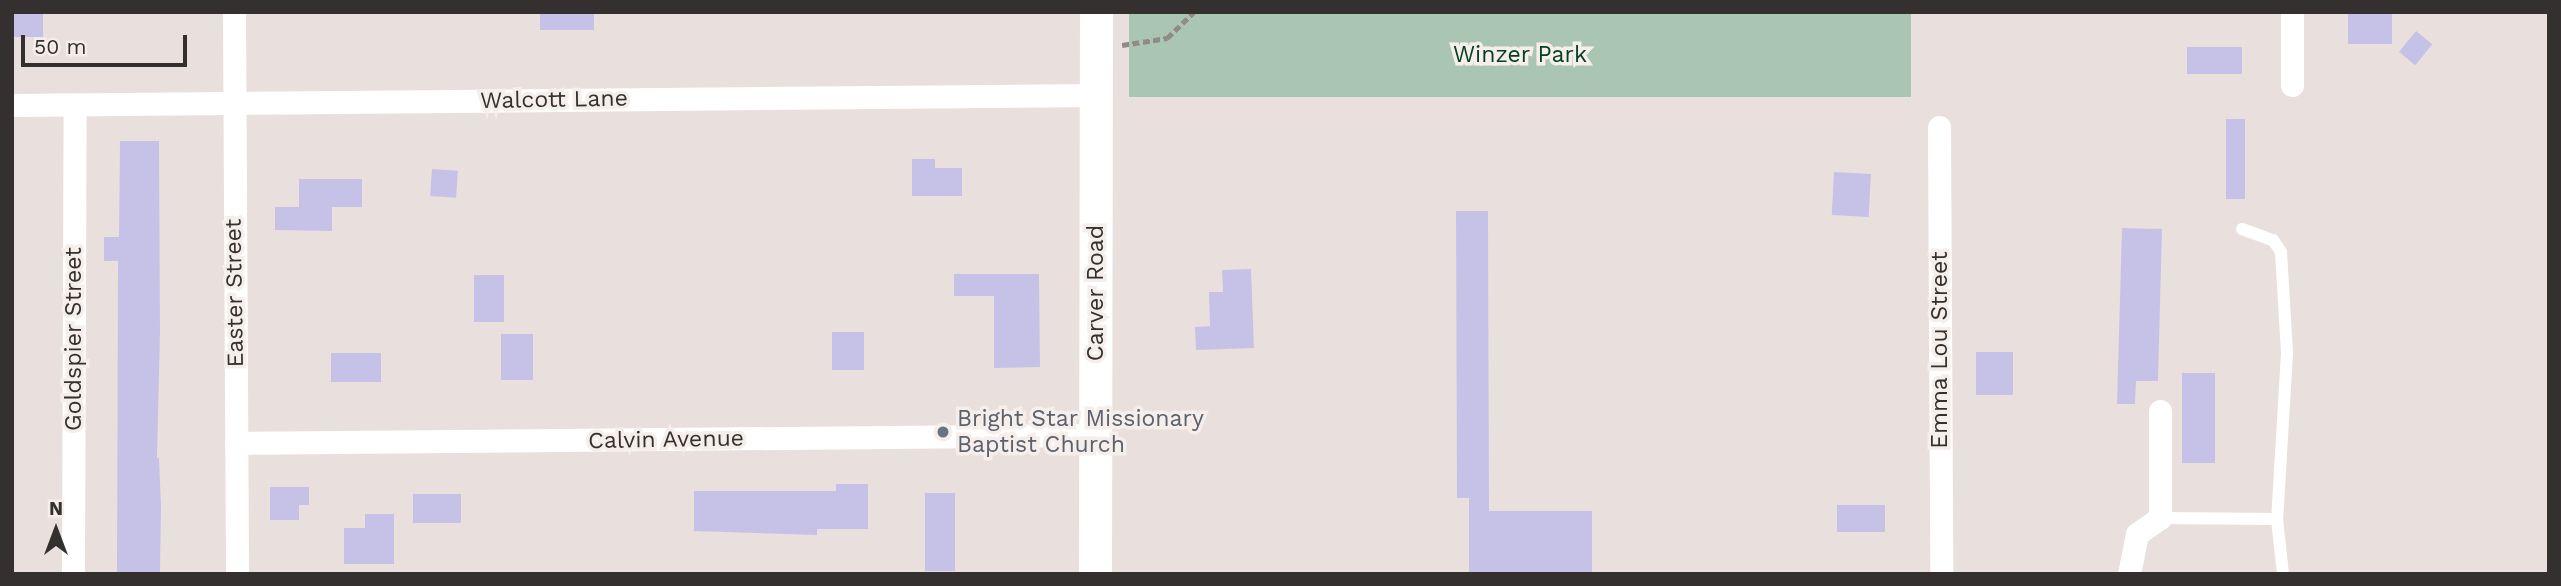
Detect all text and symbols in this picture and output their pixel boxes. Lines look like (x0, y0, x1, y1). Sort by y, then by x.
scale bar (24, 21, 191, 65)
text: 50 m (34, 34, 86, 59)
park label: Winzer Park (1453, 41, 1587, 69)
street label: Walcott Lane (480, 85, 628, 115)
street label: Easter Street (220, 218, 250, 368)
street label: Carver Road (1082, 225, 1110, 361)
street label: Goldspier Street (60, 247, 88, 431)
street label: Emma Lou Street (1926, 251, 1954, 449)
place label: Bright Star Missionary Baptist Church (957, 405, 1204, 459)
marker: Bright Star Missionary Baptist Church (935, 424, 951, 440)
street label: Calvin Avenue (587, 425, 745, 455)
north arrow (21, 495, 91, 565)
text: N (49, 497, 63, 520)

